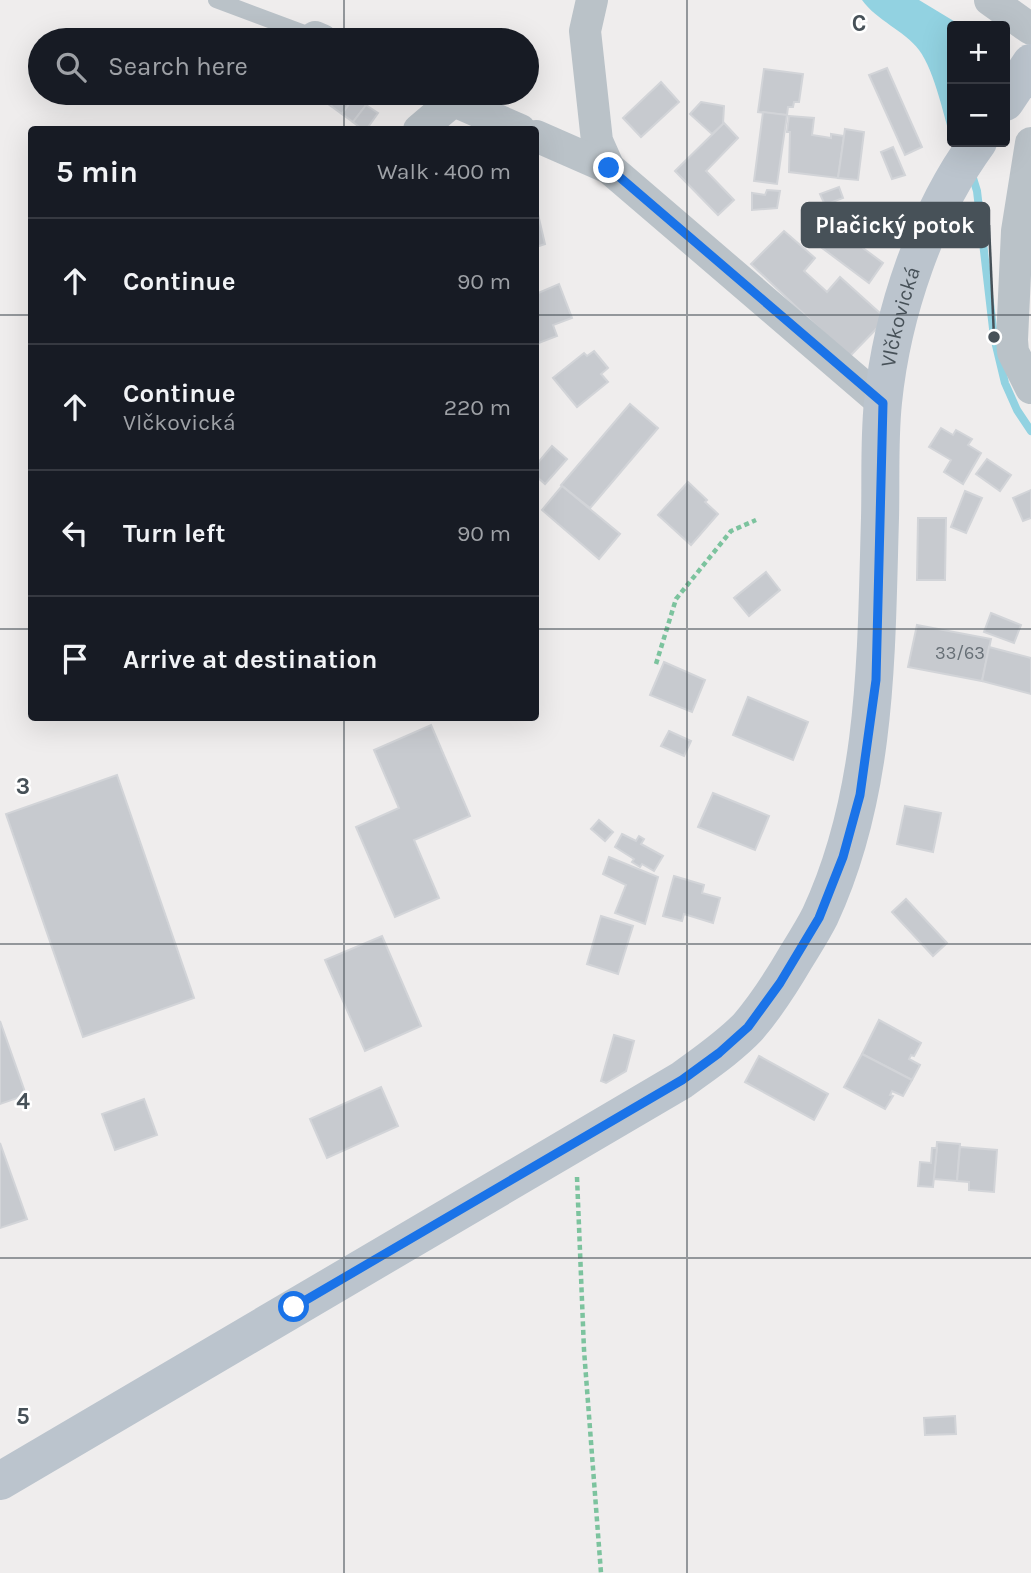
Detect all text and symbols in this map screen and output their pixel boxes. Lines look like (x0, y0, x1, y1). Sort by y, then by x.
text: C (852, 10, 866, 37)
map controls (947, 21, 1010, 147)
button: + (947, 21, 1010, 84)
search box (28, 28, 539, 105)
icon: search (52, 48, 90, 86)
text: Search here (108, 51, 248, 82)
button: − (947, 84, 1010, 147)
route end (593, 152, 624, 183)
text: 5 min (56, 154, 138, 190)
text: Walk · 400 m (377, 158, 511, 185)
callout: Plačický potok (802, 203, 989, 247)
text: Plačický potok (815, 212, 975, 239)
icon: ahead (56, 262, 94, 300)
street label: Vlčkovická (876, 263, 925, 369)
text: Continue (123, 266, 235, 297)
text: 90 m (457, 268, 511, 295)
text: Continue (123, 378, 235, 409)
icon: ahead (56, 388, 94, 426)
text: 220 m (444, 394, 511, 421)
text: Vlčkovická (123, 409, 236, 436)
icon: left (56, 514, 94, 552)
text: Turn left (123, 518, 225, 549)
text: 90 m (457, 520, 511, 547)
icon: arrive (56, 640, 94, 678)
house number: 33/63 (935, 642, 985, 664)
text: Arrive at destination (123, 644, 377, 675)
text: 3 (16, 773, 30, 800)
text: 4 (16, 1088, 30, 1115)
route start (278, 1291, 309, 1322)
text: 5 (16, 1403, 30, 1430)

